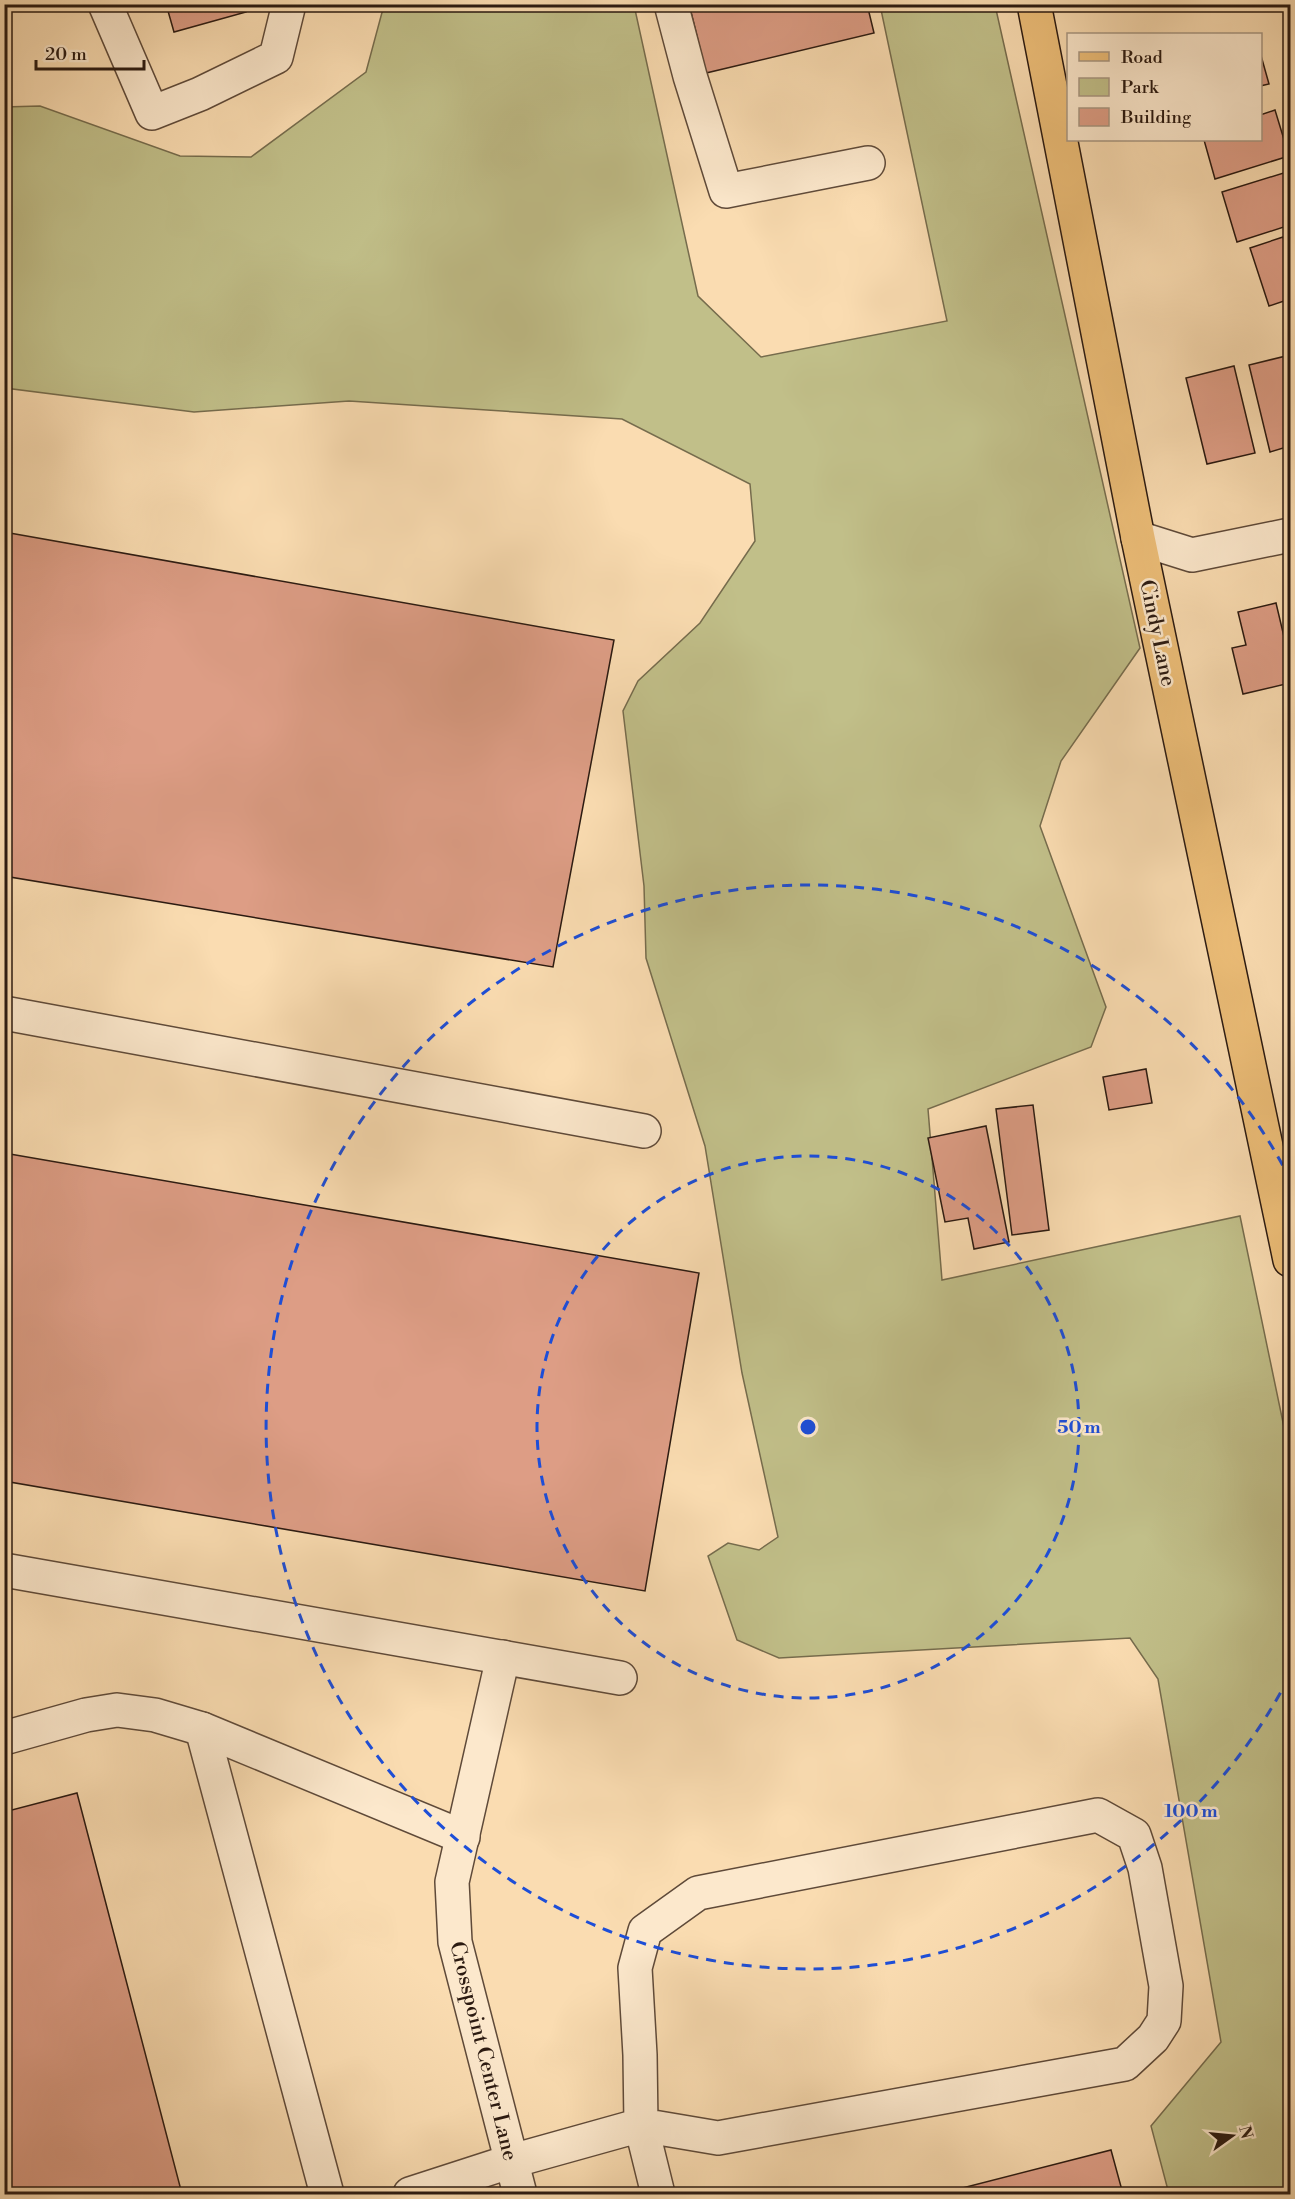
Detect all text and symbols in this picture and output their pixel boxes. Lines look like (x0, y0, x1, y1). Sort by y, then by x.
scale bar (36, 33, 144, 71)
legend (1067, 33, 1262, 141)
text: 20 m (45, 43, 87, 66)
text: Road (1121, 46, 1164, 69)
text: Park (1121, 76, 1160, 99)
text: Building (1120, 106, 1192, 129)
street label: Cindy Lane (1133, 578, 1181, 689)
text: 50 m (1057, 1416, 1101, 1439)
centre of rings (798, 1417, 818, 1437)
text: 100 m (1164, 1800, 1218, 1823)
street label: Crosspoint Center Lane (443, 1939, 523, 2164)
north arrow (1202, 2106, 1262, 2166)
text: N (1234, 2124, 1257, 2141)

